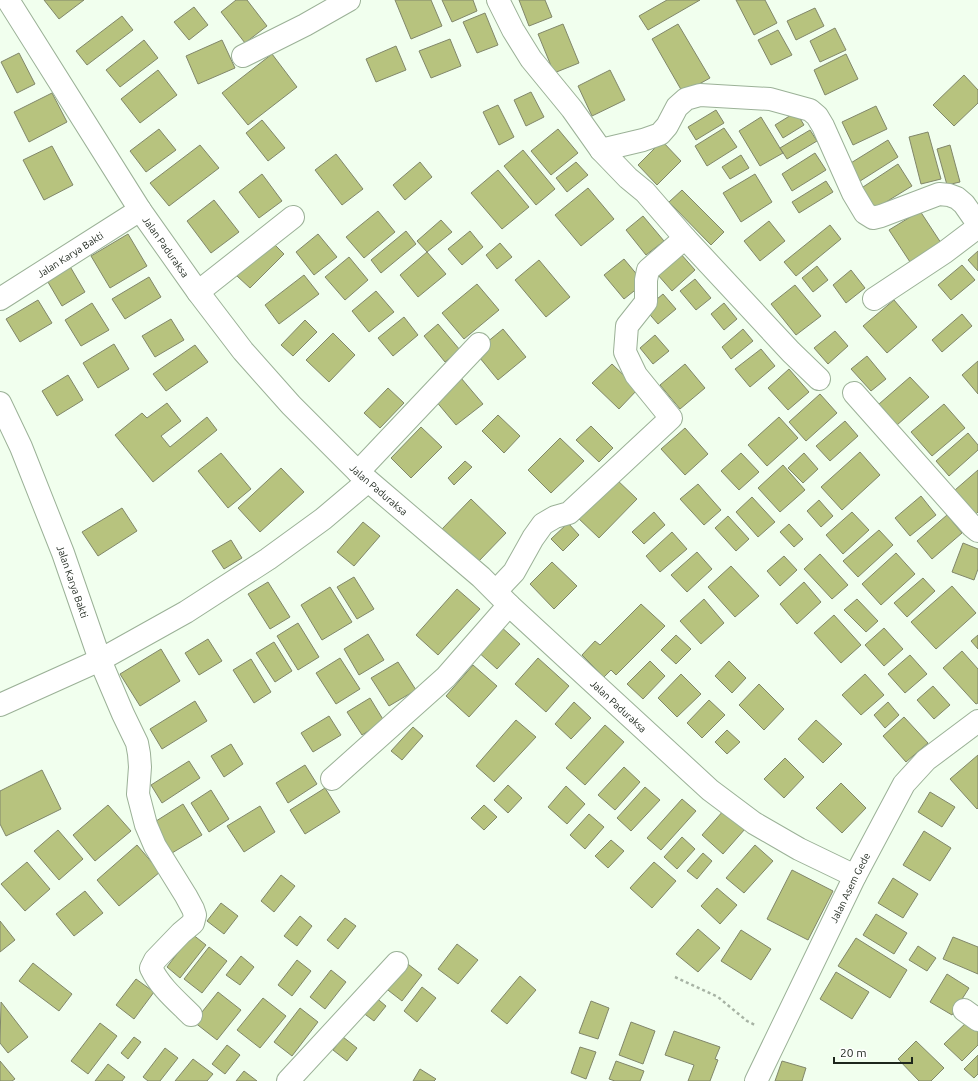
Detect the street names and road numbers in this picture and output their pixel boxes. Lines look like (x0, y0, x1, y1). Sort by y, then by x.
street label: Jalan Paduraksa (141, 214, 191, 279)
street label: Jalan Karya Bakti (35, 229, 105, 280)
street label: Jalan Paduraksa (348, 462, 410, 517)
street label: Jalan Karya Bakti (55, 544, 91, 619)
street label: Jalan Paduraksa (588, 677, 649, 734)
street label: Jalan Asem Gede (828, 851, 872, 924)

